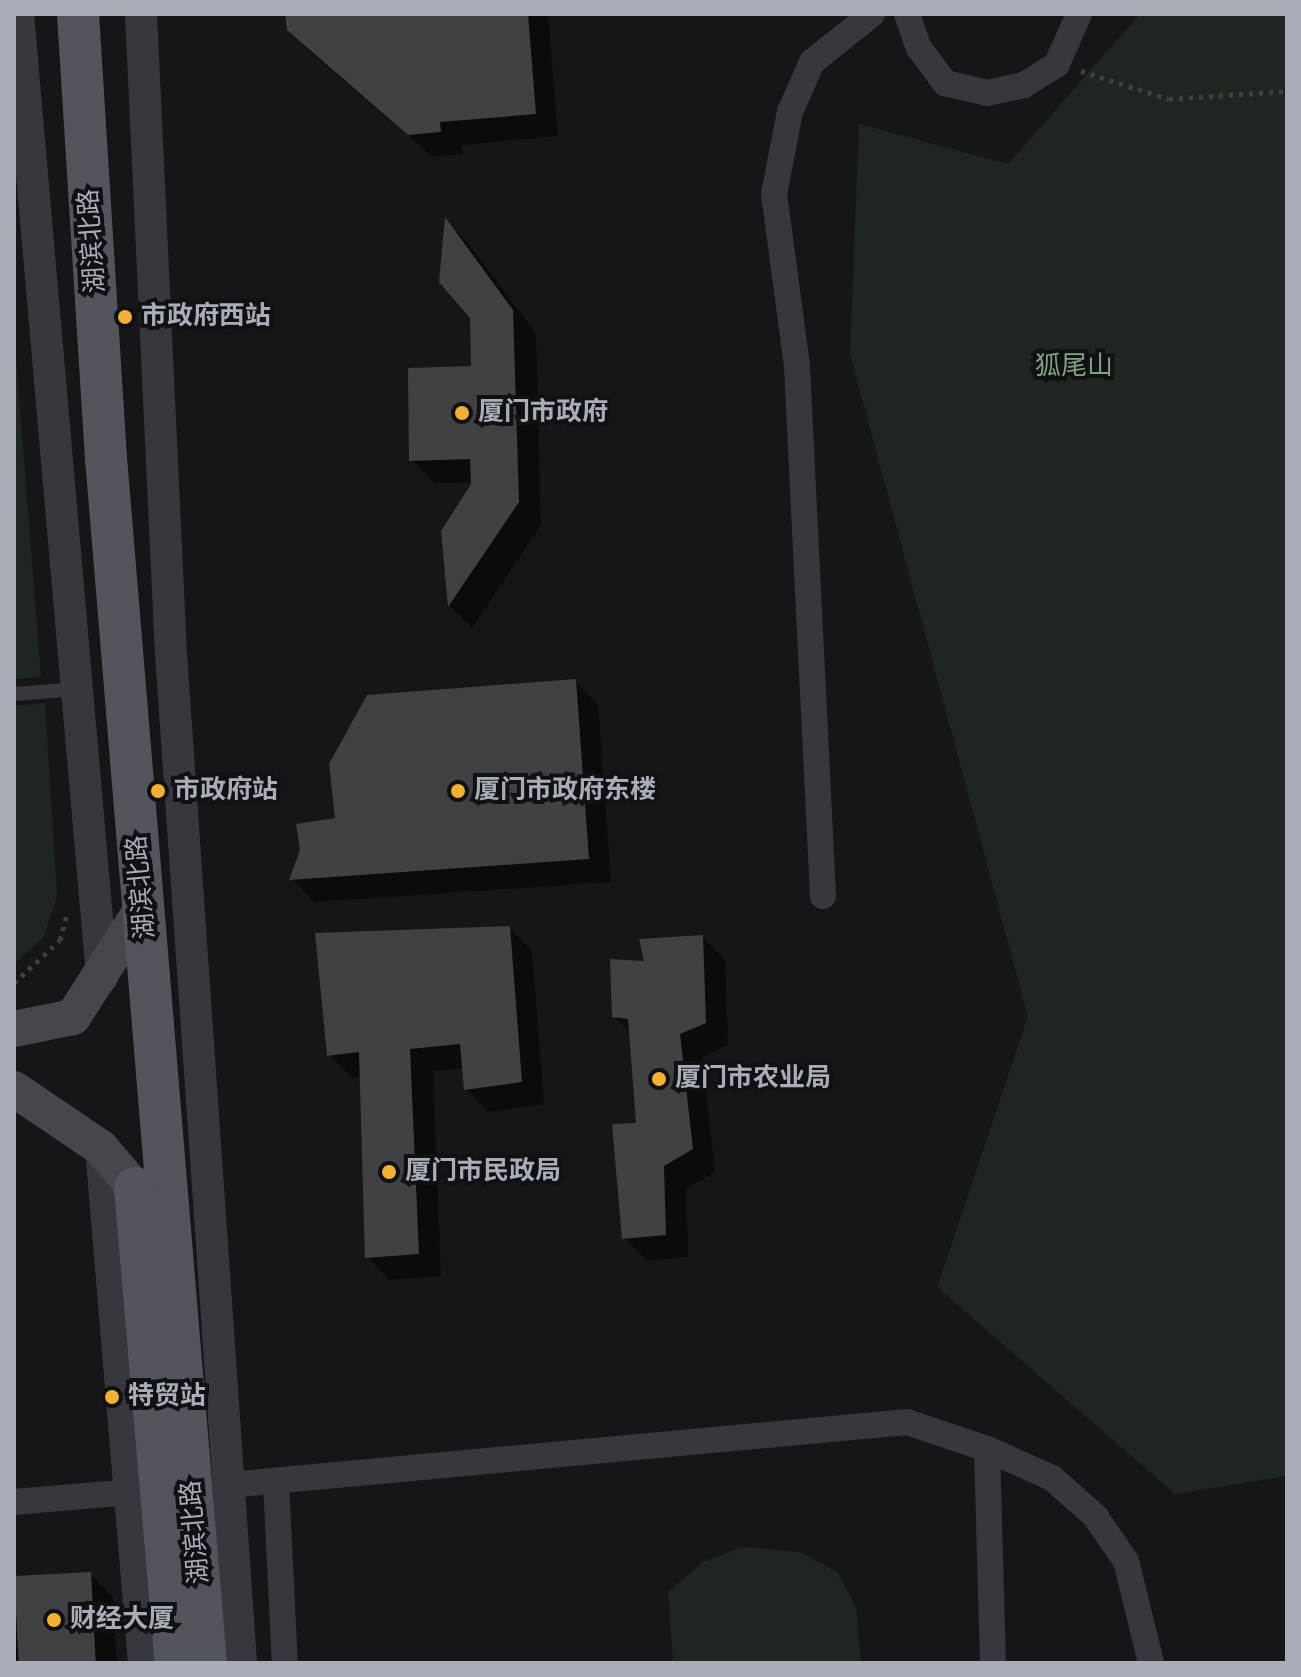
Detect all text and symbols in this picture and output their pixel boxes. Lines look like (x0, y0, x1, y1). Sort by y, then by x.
street label: 湖滨北路 (74, 188, 112, 294)
place label: 市政府西站 (141, 301, 271, 333)
marker: 市政府西站 (116, 308, 134, 326)
park label: 狐尾山 (1035, 351, 1113, 383)
place label: 厦门市政府 (478, 397, 608, 429)
marker: 厦门市政府 (453, 404, 471, 422)
place label: 市政府站 (174, 775, 278, 807)
place label: 厦门市政府东楼 (474, 775, 656, 807)
marker: 市政府站 (149, 782, 167, 800)
marker: 厦门市政府东楼 (449, 782, 467, 800)
street label: 湖滨北路 (122, 834, 162, 940)
place label: 厦门市农业局 (675, 1063, 831, 1095)
marker: 厦门市农业局 (650, 1070, 668, 1088)
place label: 厦门市民政局 (405, 1156, 561, 1188)
marker: 厦门市民政局 (380, 1163, 398, 1181)
place label: 特贸站 (128, 1381, 206, 1413)
marker: 特贸站 (103, 1388, 121, 1406)
street label: 湖滨北路 (176, 1479, 216, 1585)
place label: 财经大厦 (70, 1604, 174, 1636)
marker: 财经大厦 (45, 1611, 63, 1629)

